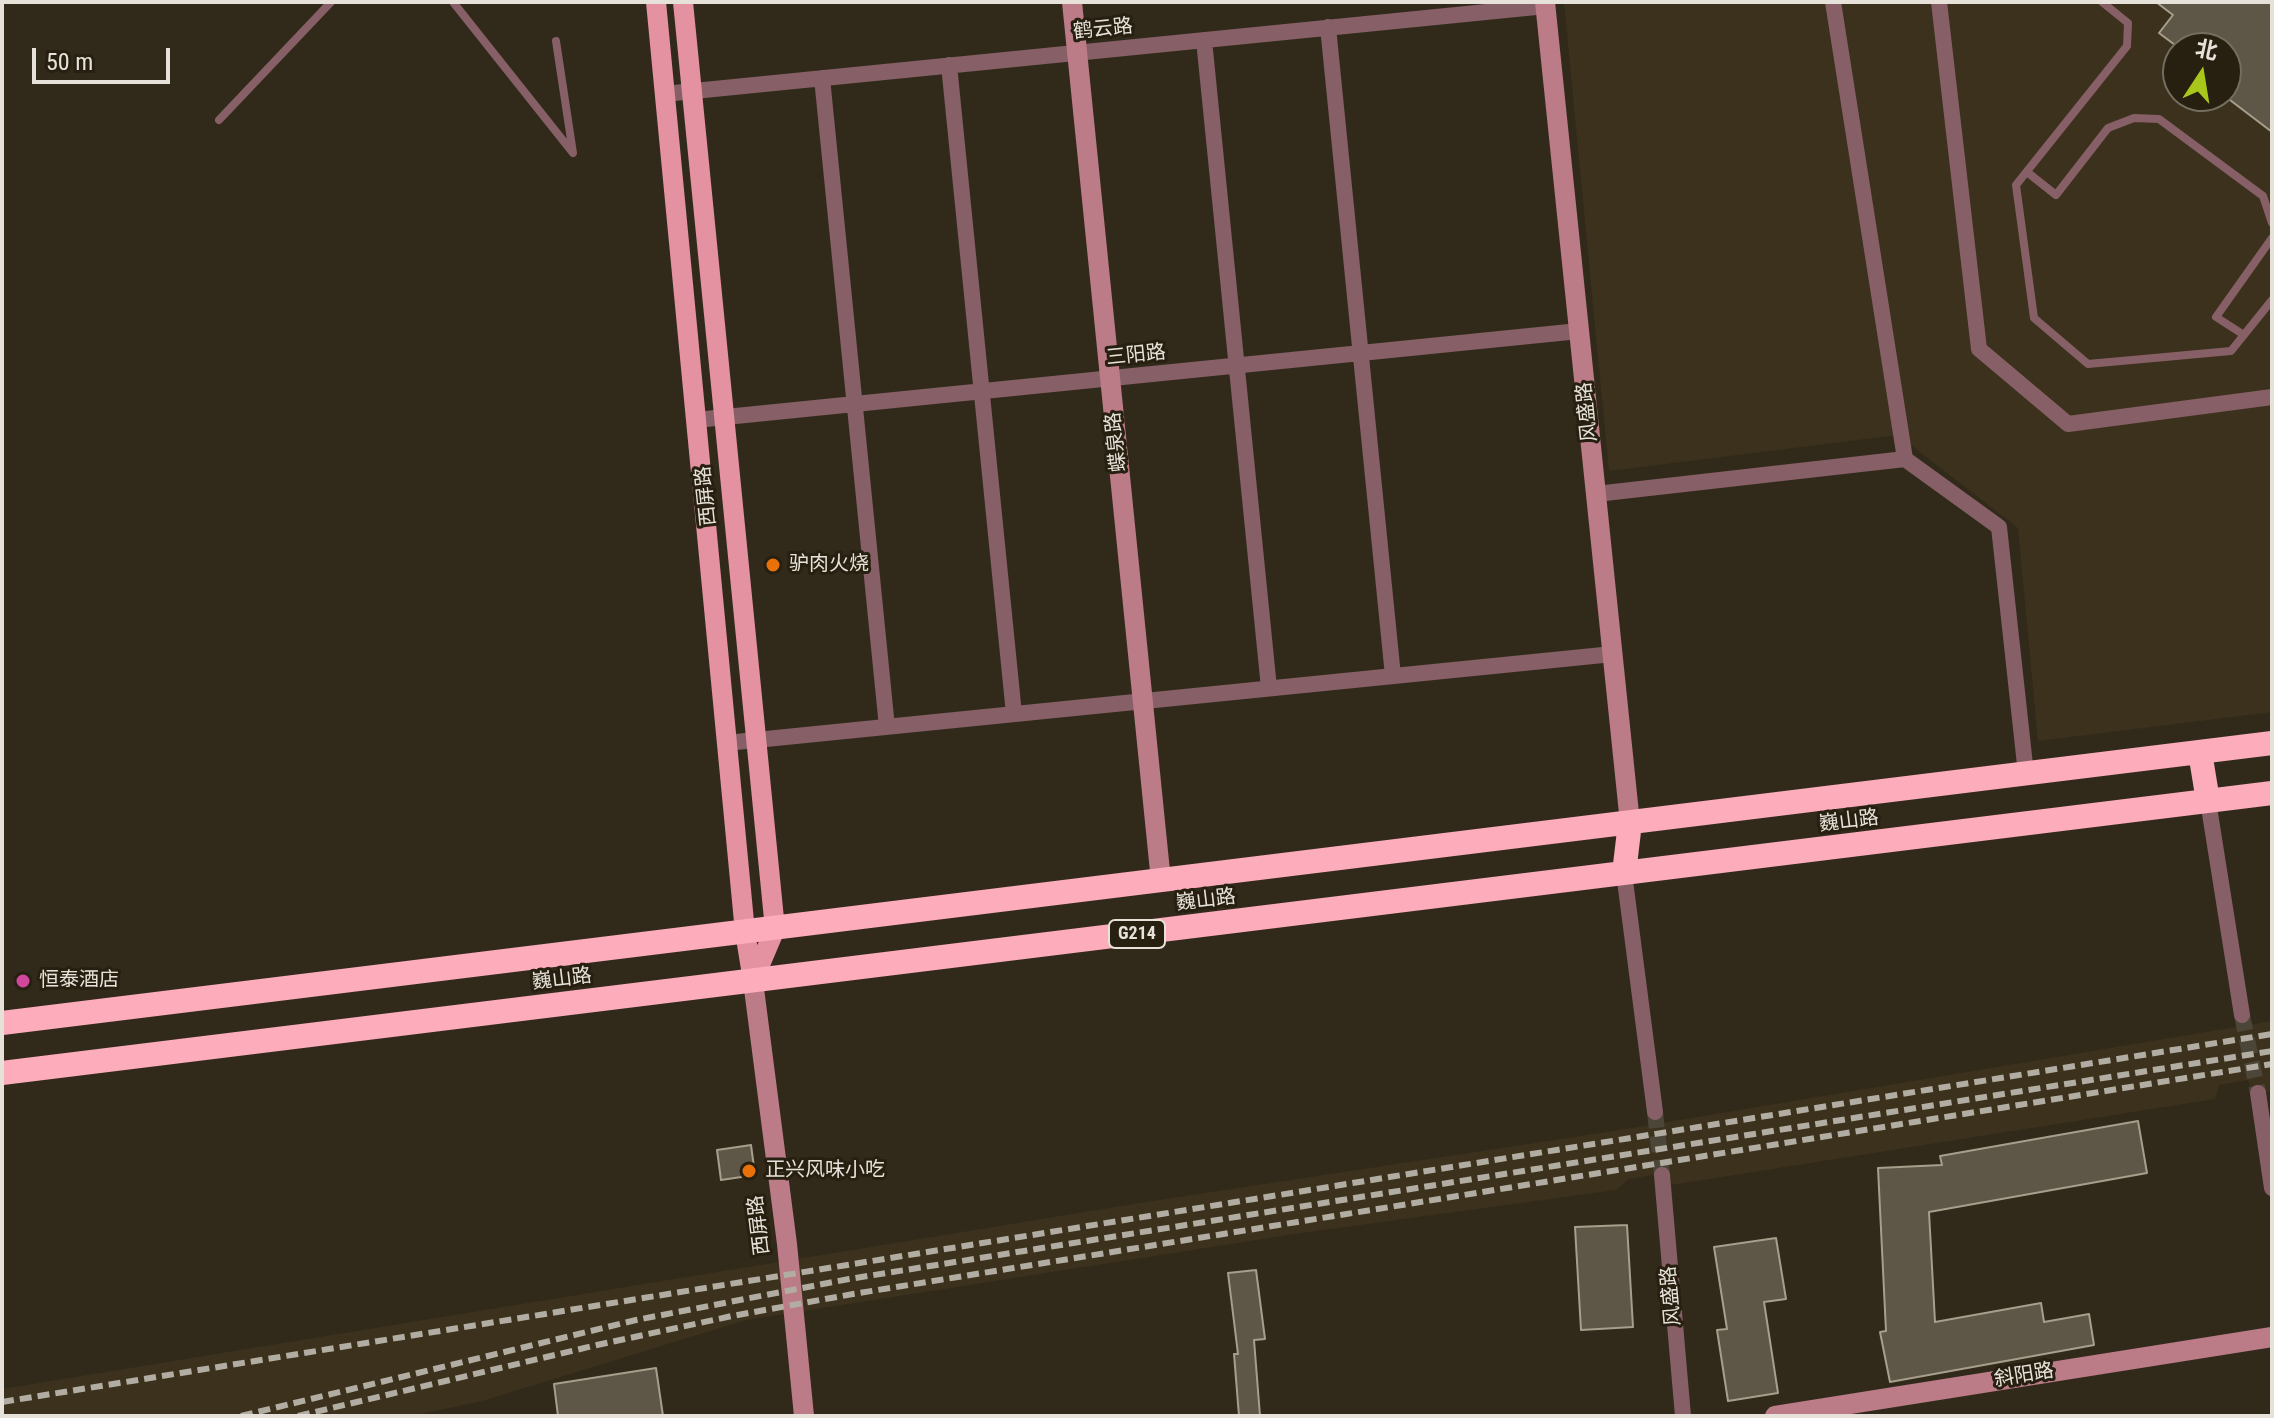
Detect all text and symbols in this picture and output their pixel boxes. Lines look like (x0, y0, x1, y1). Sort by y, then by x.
street label: 鹤云路 (1072, 15, 1134, 45)
scale bar (36, 32, 174, 82)
north arrow (2162, 32, 2242, 112)
text: 北 (2193, 35, 2220, 65)
text: 50 m (46, 48, 93, 76)
street label: 三阳路 (1105, 341, 1167, 371)
street label: 风盛路 (1573, 381, 1603, 443)
street label: 蝶泉路 (1102, 411, 1132, 473)
street label: 西屏路 (692, 465, 722, 527)
place label: 驴肉火烧 (789, 553, 869, 577)
marker: 驴肉火烧 (764, 556, 782, 574)
street label: 巍山路 (1818, 806, 1880, 838)
street label: 巍山路 (1175, 885, 1237, 917)
road number: G214 (1109, 920, 1165, 948)
street label: 巍山路 (531, 964, 593, 996)
place label: 恒泰酒店 (39, 969, 119, 993)
marker: 恒泰酒店 (14, 972, 32, 990)
place label: 正兴风味小吃 (765, 1159, 885, 1183)
marker: 正兴风味小吃 (740, 1162, 758, 1180)
street label: 西屏路 (744, 1194, 776, 1256)
street label: 风盛路 (1657, 1265, 1687, 1327)
street label: 斜阳路 (1992, 1359, 2056, 1393)

